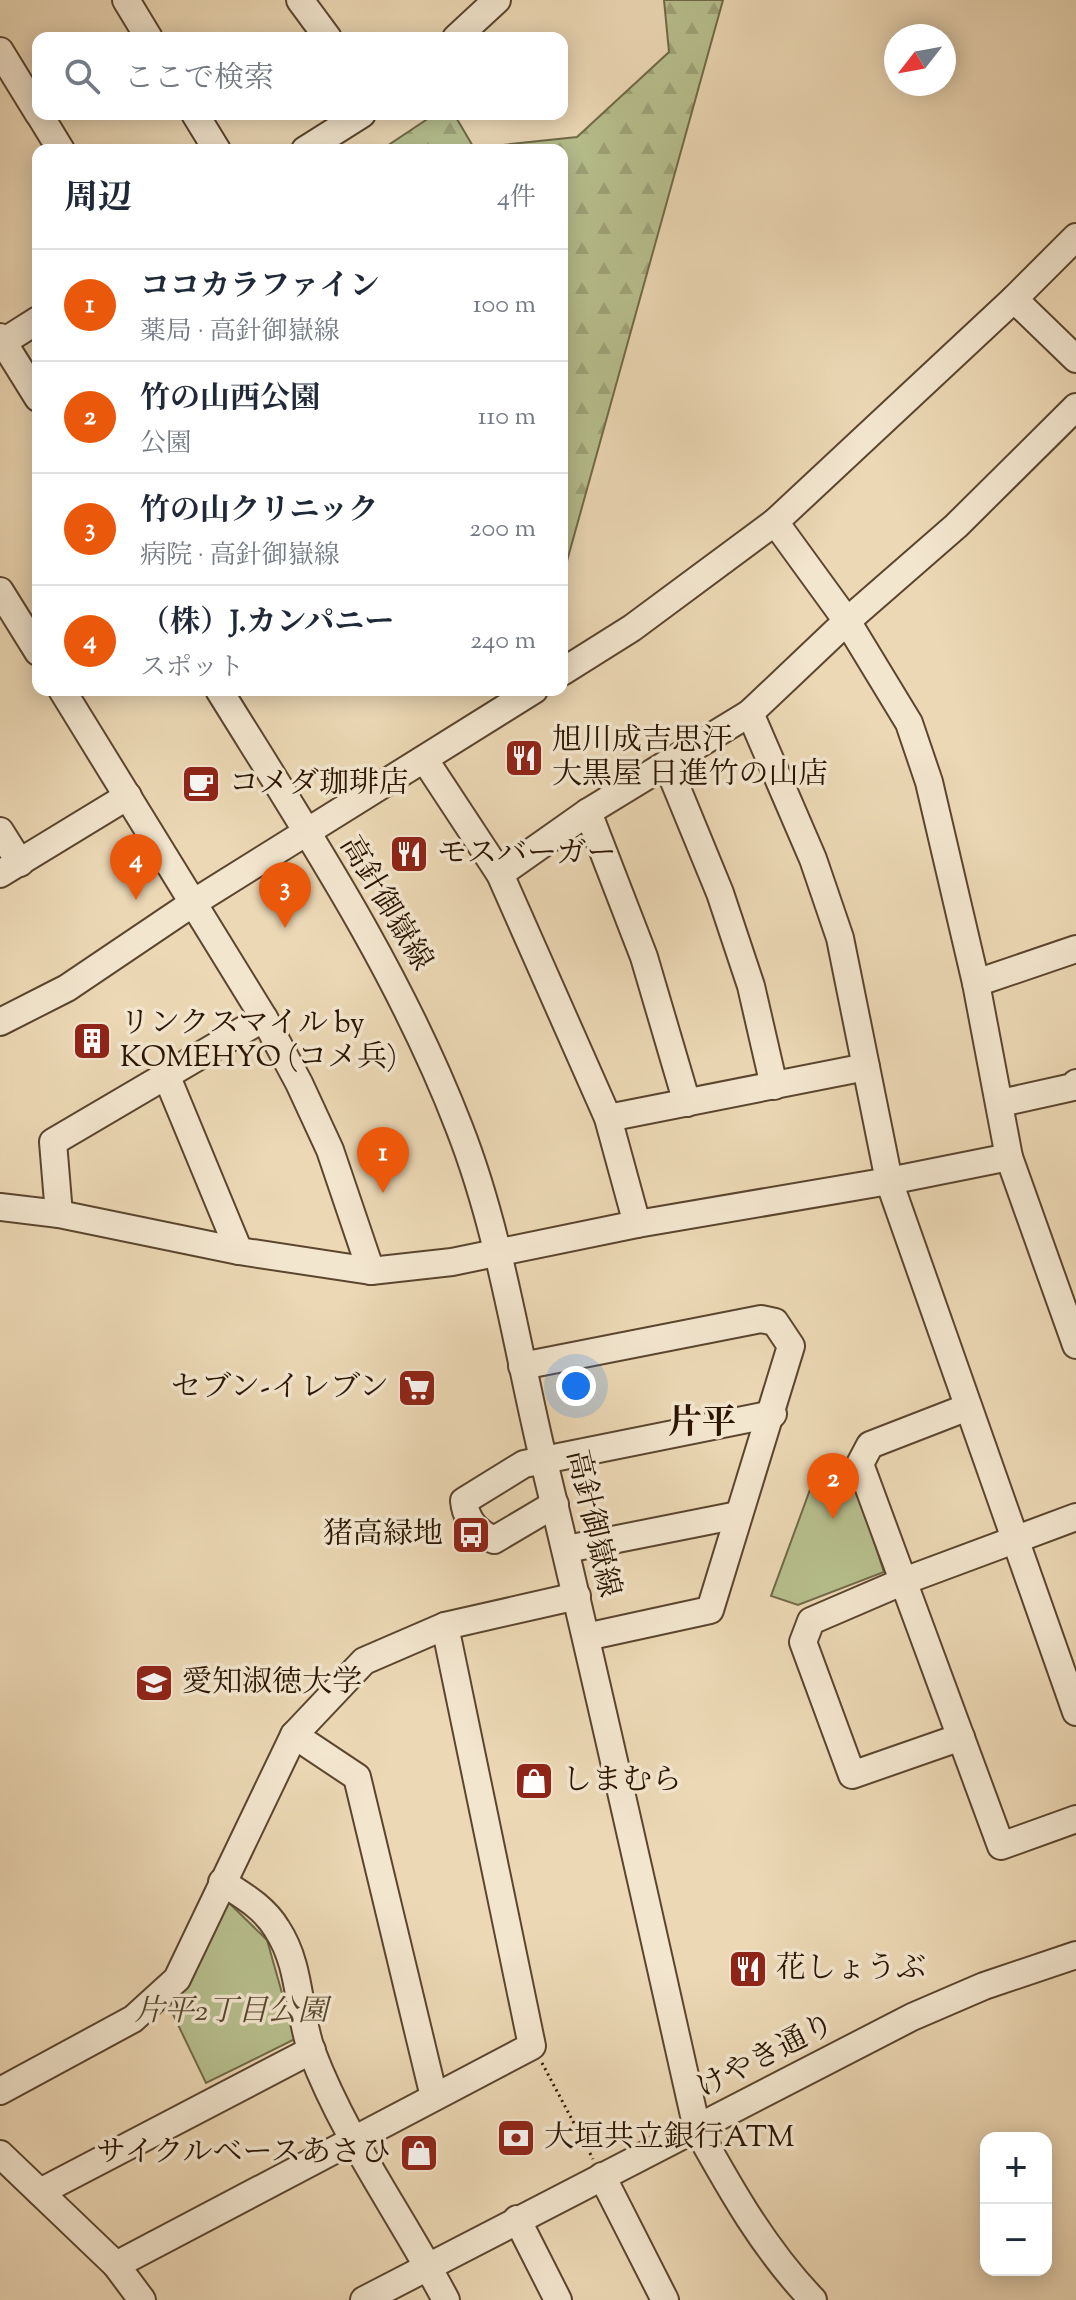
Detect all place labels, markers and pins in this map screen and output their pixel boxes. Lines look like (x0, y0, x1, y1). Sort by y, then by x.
place label: 旭川成吉思汗 大黒屋 日進竹の山店 (552, 720, 828, 797)
restaurant icon: 旭川成吉思汗 大黒屋 日進竹の山店 (503, 737, 545, 779)
cafe icon: コメダ珈琲店 (180, 763, 222, 805)
place label: コメダ珈琲店 (229, 763, 409, 806)
restaurant icon: モスバーガー (388, 833, 430, 875)
place label: モスバーガー (437, 833, 616, 876)
pin: 4 (110, 834, 162, 900)
pin: 3 (259, 862, 311, 928)
place label: リンクスマイル by KOMEHYO (コメ兵) (120, 1003, 397, 1080)
building icon: リンクスマイル by KOMEHYO (コメ兵) (71, 1020, 113, 1062)
pin: 1 (357, 1127, 409, 1193)
place label: セブン-イレブン (171, 1367, 389, 1410)
supermarket icon: セブン-イレブン (396, 1367, 438, 1409)
pin: 2 (807, 1453, 859, 1519)
place label: 猪高緑地 (323, 1514, 443, 1557)
bus stop icon: 猪高緑地 (450, 1514, 492, 1556)
school or university icon: 愛知淑徳大学 (133, 1662, 175, 1704)
place label: 愛知淑徳大学 (182, 1662, 362, 1705)
shop icon: しまむら (513, 1760, 555, 1802)
place label: しまむら (562, 1760, 682, 1803)
restaurant icon: 花しょうぶ (727, 1948, 769, 1990)
place label: 花しょうぶ (776, 1948, 926, 1991)
bank icon: 大垣共立銀行ATM (495, 2117, 537, 2159)
place label: 大垣共立銀行ATM (544, 2117, 794, 2160)
place label: サイクルベースあさひ (96, 2132, 391, 2175)
shop icon: サイクルベースあさひ (398, 2132, 440, 2174)

